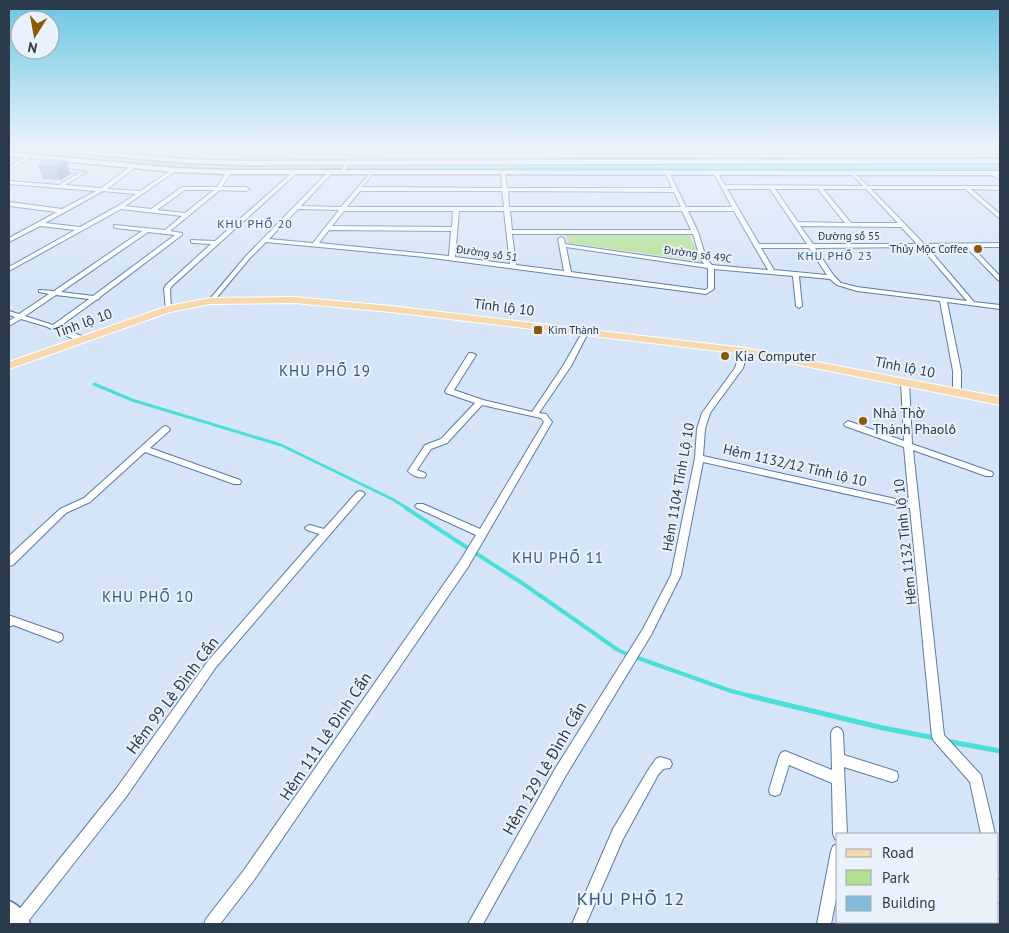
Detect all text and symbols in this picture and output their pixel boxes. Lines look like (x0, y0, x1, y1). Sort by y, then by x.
north arrow (10, 10, 60, 60)
text: N (26, 38, 39, 57)
district label: KHU PHỐ 20 (217, 216, 293, 231)
street label: Đường số 55 (817, 229, 880, 243)
street label: Đường số 51 (454, 242, 519, 264)
street label: Đường số 49C (662, 242, 733, 266)
place label: Thủy Mộc Coffee (890, 242, 968, 256)
marker: Thủy Mộc Coffee (972, 243, 984, 255)
district label: KHU PHỐ 23 (797, 248, 873, 263)
street label: Tỉnh lộ 10 (473, 294, 536, 320)
street label: Tỉnh lộ 10 (51, 304, 115, 342)
place label: Kim Thành (548, 323, 599, 337)
marker: Kim Thành (532, 324, 544, 336)
place label: Kia Computer (735, 347, 816, 365)
marker: Kia Computer (719, 350, 731, 362)
street label: Tỉnh lộ 10 (873, 352, 937, 382)
district label: KHU PHỐ 19 (279, 361, 371, 380)
place label: Nhà Thờ Thánh Phaolô (873, 404, 956, 438)
marker: Nhà Thờ Thánh Phaolô (857, 415, 869, 427)
street label: Hẻm 1104 Tỉnh Lộ 10 (658, 421, 698, 553)
street label: Hẻm 1132/12 Tỉnh lộ 10 (721, 440, 869, 490)
street label: Hẻm 1132 Tỉnh lộ 10 (889, 478, 921, 606)
district label: KHU PHỐ 11 (512, 548, 604, 567)
district label: KHU PHỐ 10 (102, 587, 194, 606)
street label: Hẻm 99 Lê Đình Cẩn (121, 632, 223, 758)
street label: Hẻm 111 Lê Đình Cẩn (275, 668, 375, 804)
street label: Hẻm 129 Lê Đình Cẩn (498, 698, 590, 838)
legend (836, 833, 999, 923)
text: Road (882, 843, 914, 862)
text: Park (882, 868, 910, 887)
district label: KHU PHỐ 12 (577, 887, 685, 910)
text: Building (882, 893, 936, 912)

